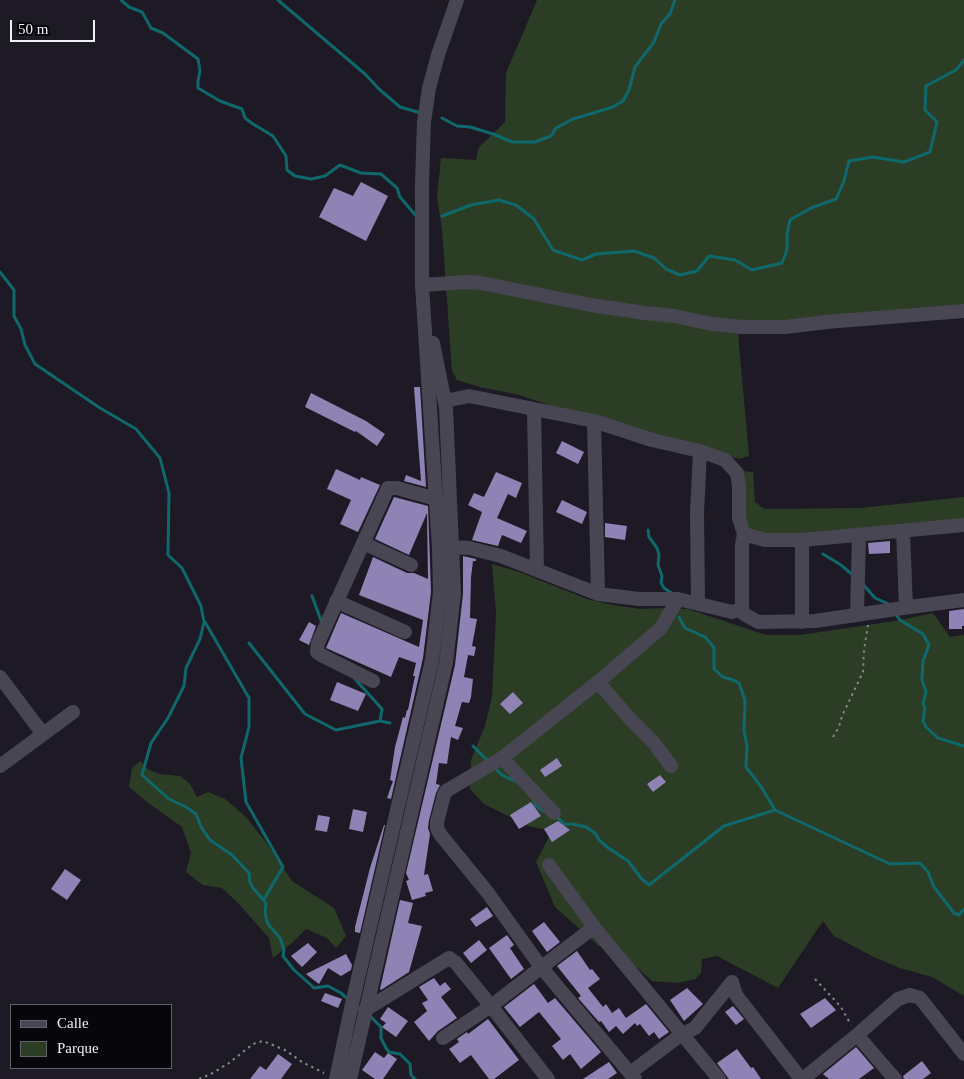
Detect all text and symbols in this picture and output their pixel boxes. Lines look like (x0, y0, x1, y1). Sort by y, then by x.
scale bar (12, 10, 98, 42)
text: 50 m (18, 21, 48, 37)
legend (10, 1004, 172, 1069)
text: Calle (57, 1015, 89, 1031)
text: Parque (57, 1040, 99, 1056)

